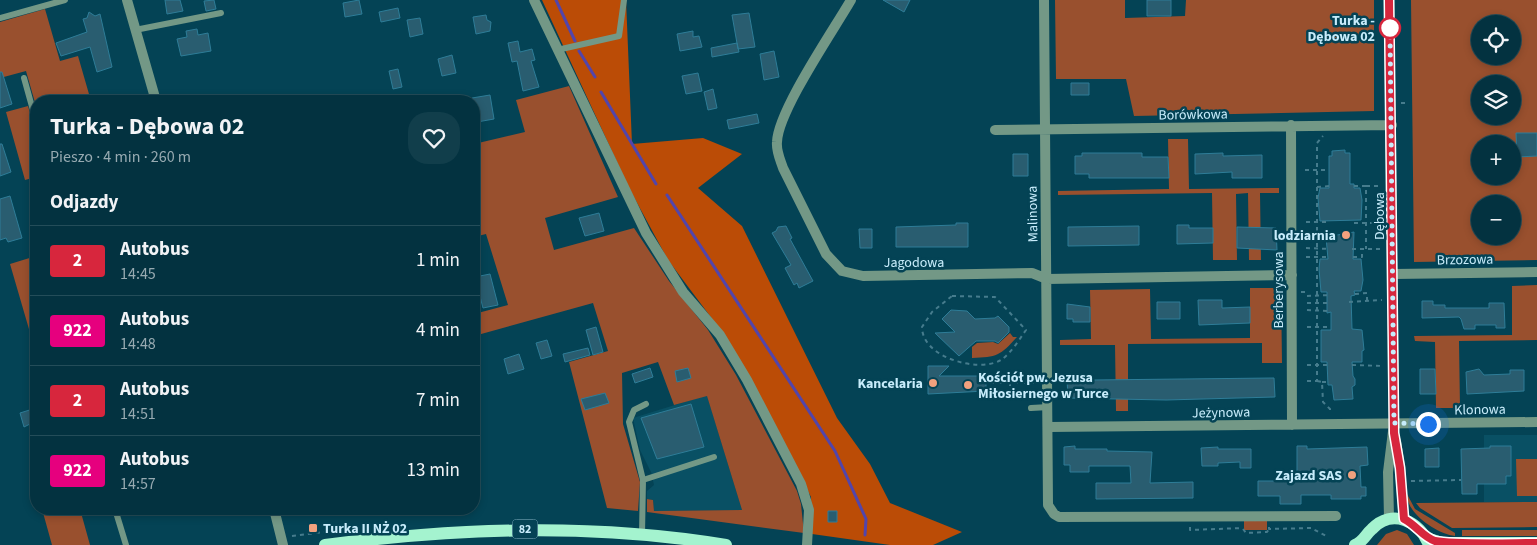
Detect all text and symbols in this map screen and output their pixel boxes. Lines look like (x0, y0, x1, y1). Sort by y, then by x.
place label: Turka - Dębowa 02 (1307, 11, 1375, 47)
map controls (1471, 15, 1521, 245)
button: locate (1471, 15, 1521, 65)
marker: Turka - Dębowa 02 (1379, 17, 1401, 39)
button: layers (1471, 75, 1521, 125)
street label: Borówkowa (1158, 104, 1228, 126)
text: Turka - Dębowa 02 (50, 109, 244, 144)
button: heart (408, 112, 460, 164)
button: + (1471, 135, 1521, 185)
text: Pieszo · 4 min · 260 m (50, 146, 191, 168)
street label: Malinowa (1023, 186, 1043, 242)
text: Odjazdy (50, 189, 119, 216)
street label: Dębowa (1370, 192, 1390, 240)
button: − (1471, 195, 1521, 245)
place label: lodziarnia (1274, 226, 1336, 246)
marker: lodziarnia (1340, 229, 1352, 241)
text: Autobus (120, 236, 189, 263)
text: 1 min (416, 247, 460, 274)
text: 2 (73, 248, 82, 273)
street label: Brzozowa (1437, 250, 1494, 270)
street label: Berberysowa (1269, 252, 1289, 328)
street label: Jagodowa (884, 253, 944, 273)
text: 14:45 (120, 263, 156, 285)
text: Autobus (120, 306, 189, 333)
text: 4 min (416, 317, 460, 344)
text: 922 (63, 318, 92, 343)
text: 14:48 (120, 333, 156, 355)
place label: Kościół pw. Jezusa Miłosiernego w Turce (978, 368, 1109, 404)
place label: Kancelaria (857, 374, 923, 394)
text: Autobus (120, 376, 189, 403)
marker: Kancelaria (927, 377, 939, 389)
marker: Kościół pw. Jezusa Miłosiernego w Turce (962, 379, 974, 391)
text: 7 min (416, 387, 460, 414)
text: 2 (73, 388, 82, 413)
street label: Klonowa (1454, 400, 1506, 420)
street label: Jeżynowa (1192, 402, 1250, 424)
text: 14:51 (120, 403, 156, 425)
your location (1416, 412, 1441, 437)
text: Autobus (120, 446, 189, 473)
text: 13 min (406, 457, 460, 484)
text: 922 (63, 458, 92, 483)
place label: Zajazd SAS (1275, 466, 1342, 486)
marker: Zajazd SAS (1346, 469, 1358, 481)
text: 14:57 (120, 473, 156, 495)
place label: Turka II NŻ 02 (323, 519, 407, 539)
road number: 82 (512, 520, 538, 538)
marker: Turka II NŻ 02 (307, 522, 319, 534)

